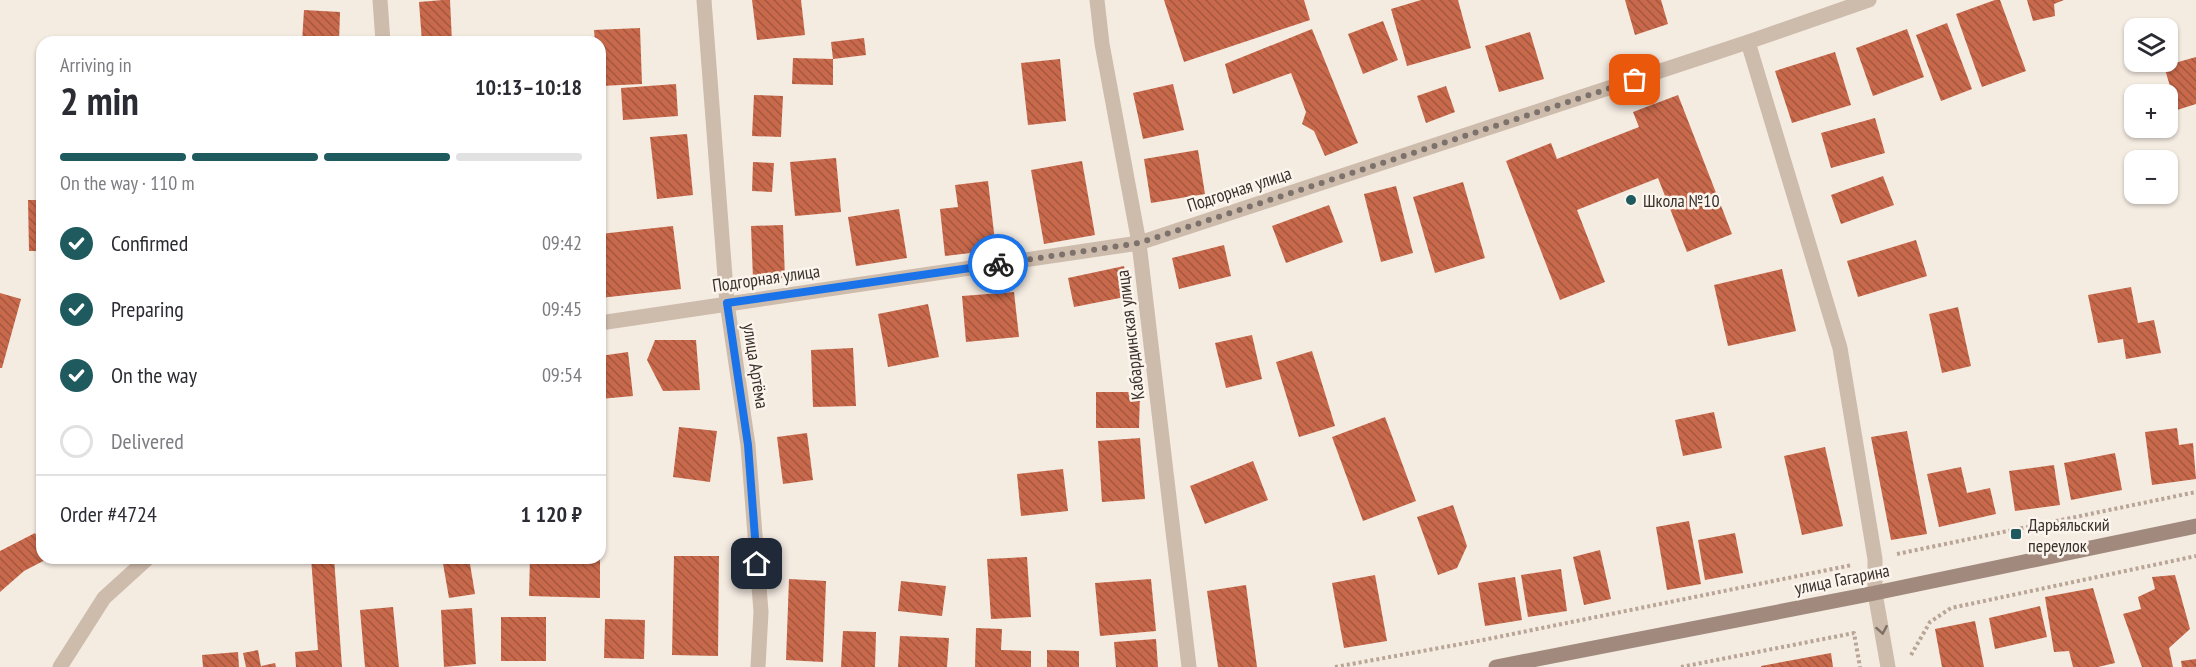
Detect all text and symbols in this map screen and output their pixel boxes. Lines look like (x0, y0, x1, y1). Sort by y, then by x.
map controls (2124, 18, 2178, 204)
button: layers (2124, 18, 2178, 72)
text: Arriving in (60, 52, 132, 78)
pin (1609, 54, 1660, 105)
icon: bag (1618, 63, 1651, 96)
text: 10:13–10:18 (475, 73, 582, 101)
text: 2 min (60, 75, 139, 126)
button: + (2124, 84, 2178, 138)
button: − (2124, 150, 2178, 204)
street label: Подгорная улица (1184, 161, 1294, 217)
text: On the way · 110 m (60, 170, 195, 196)
place label: Школа №10 (1643, 189, 1720, 212)
marker: Школа №10 (1624, 193, 1638, 207)
icon: check (60, 227, 93, 260)
text: Confirmed (111, 229, 188, 257)
text: 09:42 (542, 230, 582, 256)
courier (968, 234, 1028, 294)
icon: bike (982, 248, 1015, 281)
street label: Подгорная улица (711, 259, 821, 297)
street label: Кабардинская улица (1111, 269, 1149, 401)
icon: check (60, 293, 93, 326)
text: Preparing (111, 295, 184, 323)
text: 09:45 (542, 296, 582, 322)
street label: улица Артёма (738, 322, 774, 410)
icon: check (60, 359, 93, 392)
text: On the way (111, 361, 197, 389)
text: 09:54 (542, 362, 582, 388)
text: Delivered (111, 427, 184, 455)
text: Order #4724 (60, 500, 157, 528)
text: 1 120 ₽ (520, 500, 582, 528)
place label: Дарьяльский переулок (2028, 513, 2110, 557)
marker: Дарьяльский переулок (2009, 527, 2023, 541)
pin (731, 538, 782, 589)
icon: home (740, 547, 773, 580)
street label: улица Гагарина (1793, 559, 1891, 599)
one-way arrow (1875, 625, 1888, 635)

